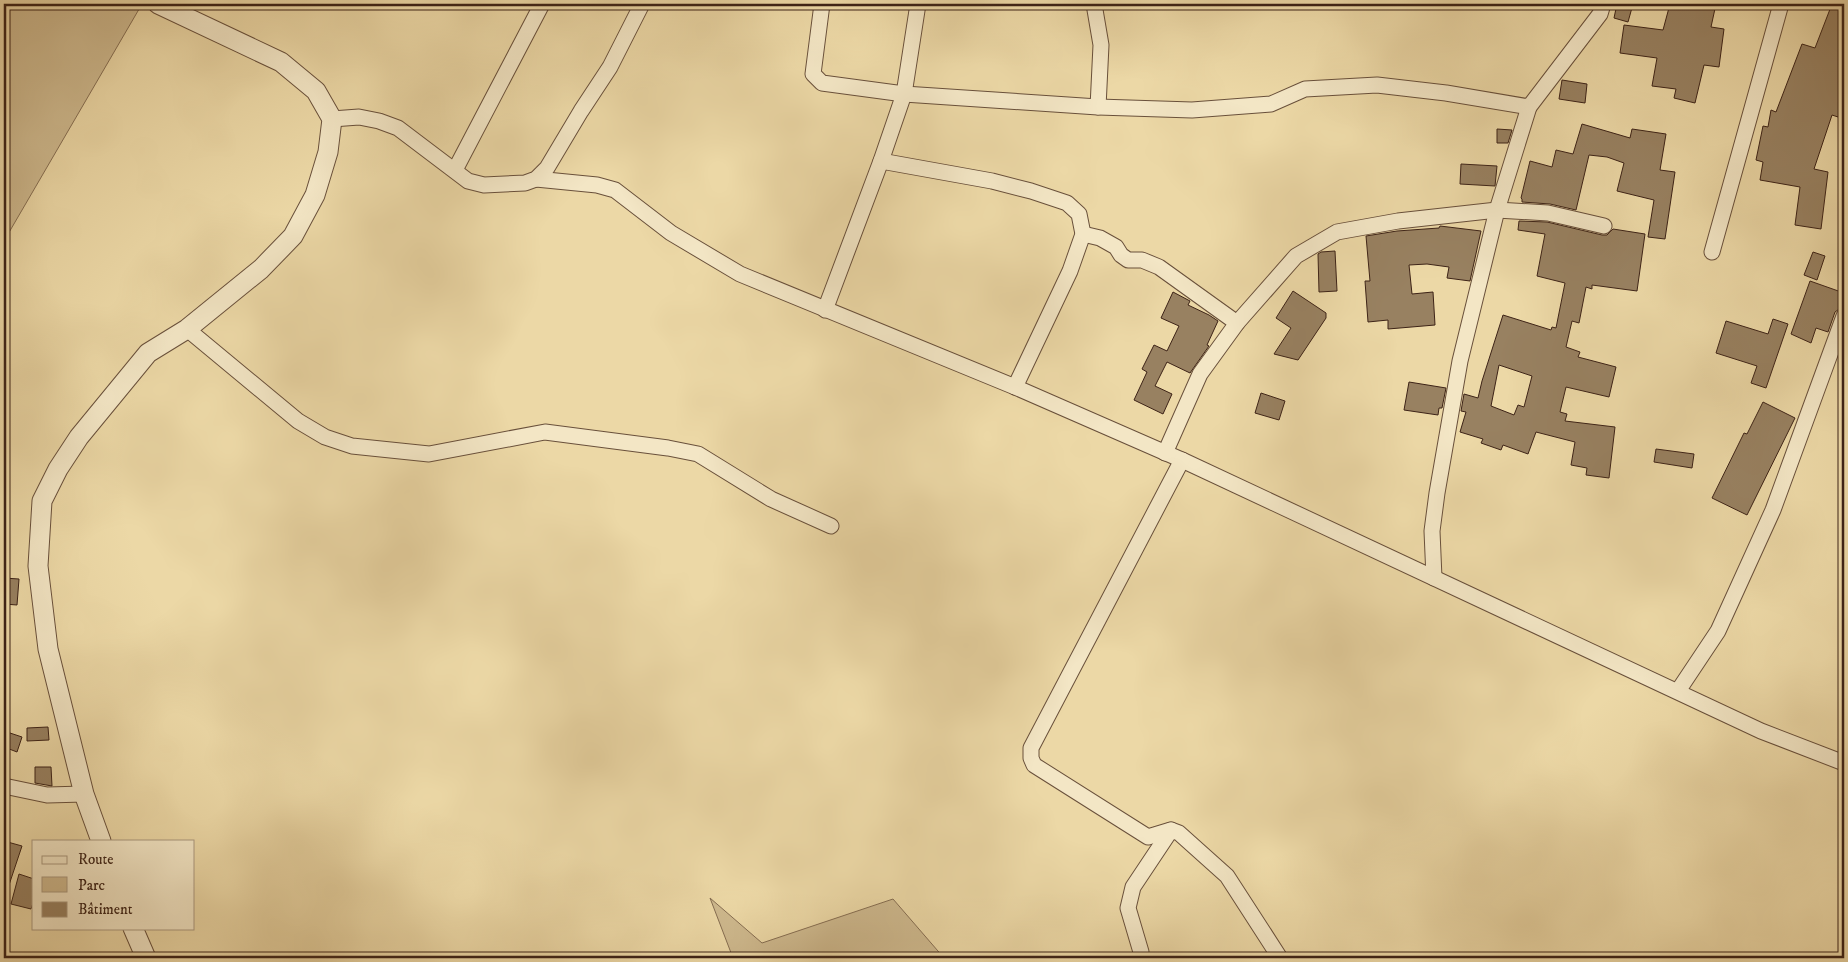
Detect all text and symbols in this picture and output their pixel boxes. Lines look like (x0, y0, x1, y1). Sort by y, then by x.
legend (32, 840, 195, 930)
text: Route (78, 850, 113, 869)
text: Parc (78, 876, 106, 895)
text: Bâtiment (78, 900, 133, 919)

